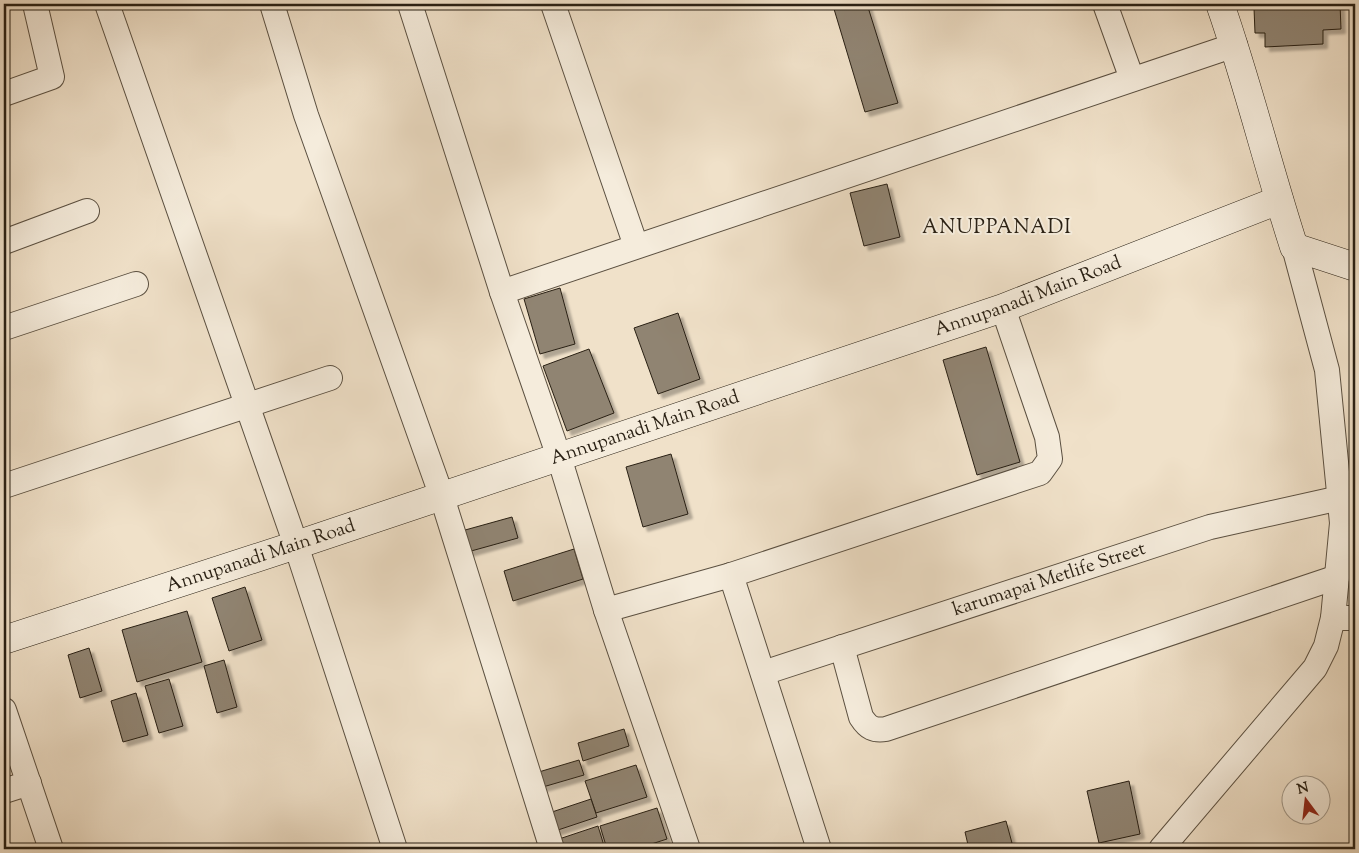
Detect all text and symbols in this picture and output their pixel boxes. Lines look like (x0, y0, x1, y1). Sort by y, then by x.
district label: ANUPPANADI (922, 214, 1072, 243)
street label: Annupanadi Main Road (931, 249, 1126, 344)
street label: Annupanadi Main Road (547, 384, 743, 472)
street label: Annupanadi Main Road (163, 512, 359, 600)
street label: karumapai Metlife Street (949, 535, 1150, 624)
north arrow (1282, 776, 1332, 826)
text: N (1295, 778, 1311, 800)

